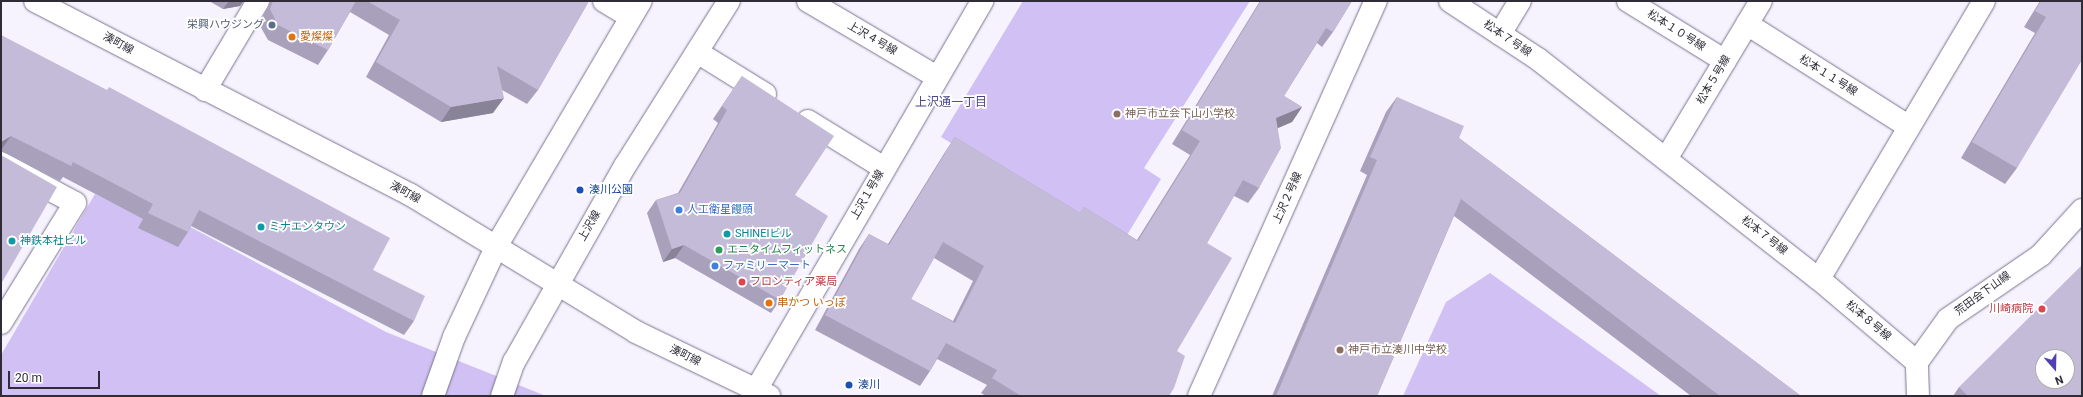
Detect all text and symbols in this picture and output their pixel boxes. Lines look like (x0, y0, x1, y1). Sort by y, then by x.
street label: 松本１０号線 (1645, 8, 1707, 54)
place label: 栄興ハウジング (187, 18, 264, 32)
street label: 松本７号線 (1481, 18, 1533, 60)
marker: 栄興ハウジング (267, 20, 277, 30)
street label: 上沢４号線 (845, 20, 899, 58)
street label: 湊町線 (100, 30, 136, 58)
place label: 愛燦燦 (300, 30, 333, 44)
marker: 愛燦燦 (287, 32, 297, 42)
street label: 松本５号線 (1694, 53, 1734, 107)
street label: 松本１１号線 (1797, 53, 1859, 99)
district label: 上沢通一丁目 (915, 96, 987, 110)
place label: 神戸市立会下山小学校 (1125, 107, 1235, 121)
marker: 神戸市立会下山小学校 (1112, 109, 1122, 119)
street label: 上沢１号線 (849, 168, 887, 222)
street label: 上沢２号線 (1271, 170, 1305, 226)
street label: 湊町線 (387, 179, 423, 207)
place label: 湊川公園 (589, 183, 633, 197)
marker: 湊川公園 (574, 184, 586, 196)
place label: 人工衛星饅頭 (687, 203, 753, 217)
marker: 人工衛星饅頭 (674, 205, 684, 215)
street label: 上沢線 (576, 208, 604, 244)
street label: 松本７号線 (1738, 214, 1790, 258)
place label: ミナエンタウン (269, 220, 346, 234)
marker: ミナエンタウン (256, 222, 266, 232)
place label: SHINEIビル (735, 227, 791, 241)
marker: SHINEIビル (722, 229, 732, 239)
place label: 神鉄本社ビル (20, 234, 86, 248)
marker: 神鉄本社ビル (7, 236, 17, 246)
place label: エニタイムフィットネス (727, 243, 848, 257)
marker: エニタイムフィットネス (714, 245, 724, 255)
place label: ファミリーマート (723, 259, 811, 273)
marker: ファミリーマート (710, 261, 720, 271)
street label: 荒田会下山線 (1952, 269, 2014, 319)
place label: フロンティア薬局 (750, 275, 838, 289)
marker: フロンティア薬局 (737, 277, 747, 287)
place label: 串かつ いっぽ (777, 296, 846, 310)
marker: 串かつ いっぽ (764, 298, 774, 308)
street label: 松本８号線 (1843, 298, 1893, 344)
place label: 川崎病院 (1989, 302, 2033, 316)
marker: 川崎病院 (2036, 303, 2048, 315)
street label: 湊町線 (667, 343, 703, 369)
place label: 神戸市立湊川中学校 (1348, 343, 1447, 357)
marker: 神戸市立湊川中学校 (1335, 345, 1345, 355)
north arrow (2035, 349, 2075, 389)
scale bar (10, 363, 102, 389)
text: 20 m (15, 371, 42, 385)
text: N (2053, 372, 2065, 387)
place label: 湊川 (858, 378, 880, 392)
marker: 湊川 (843, 379, 855, 391)

